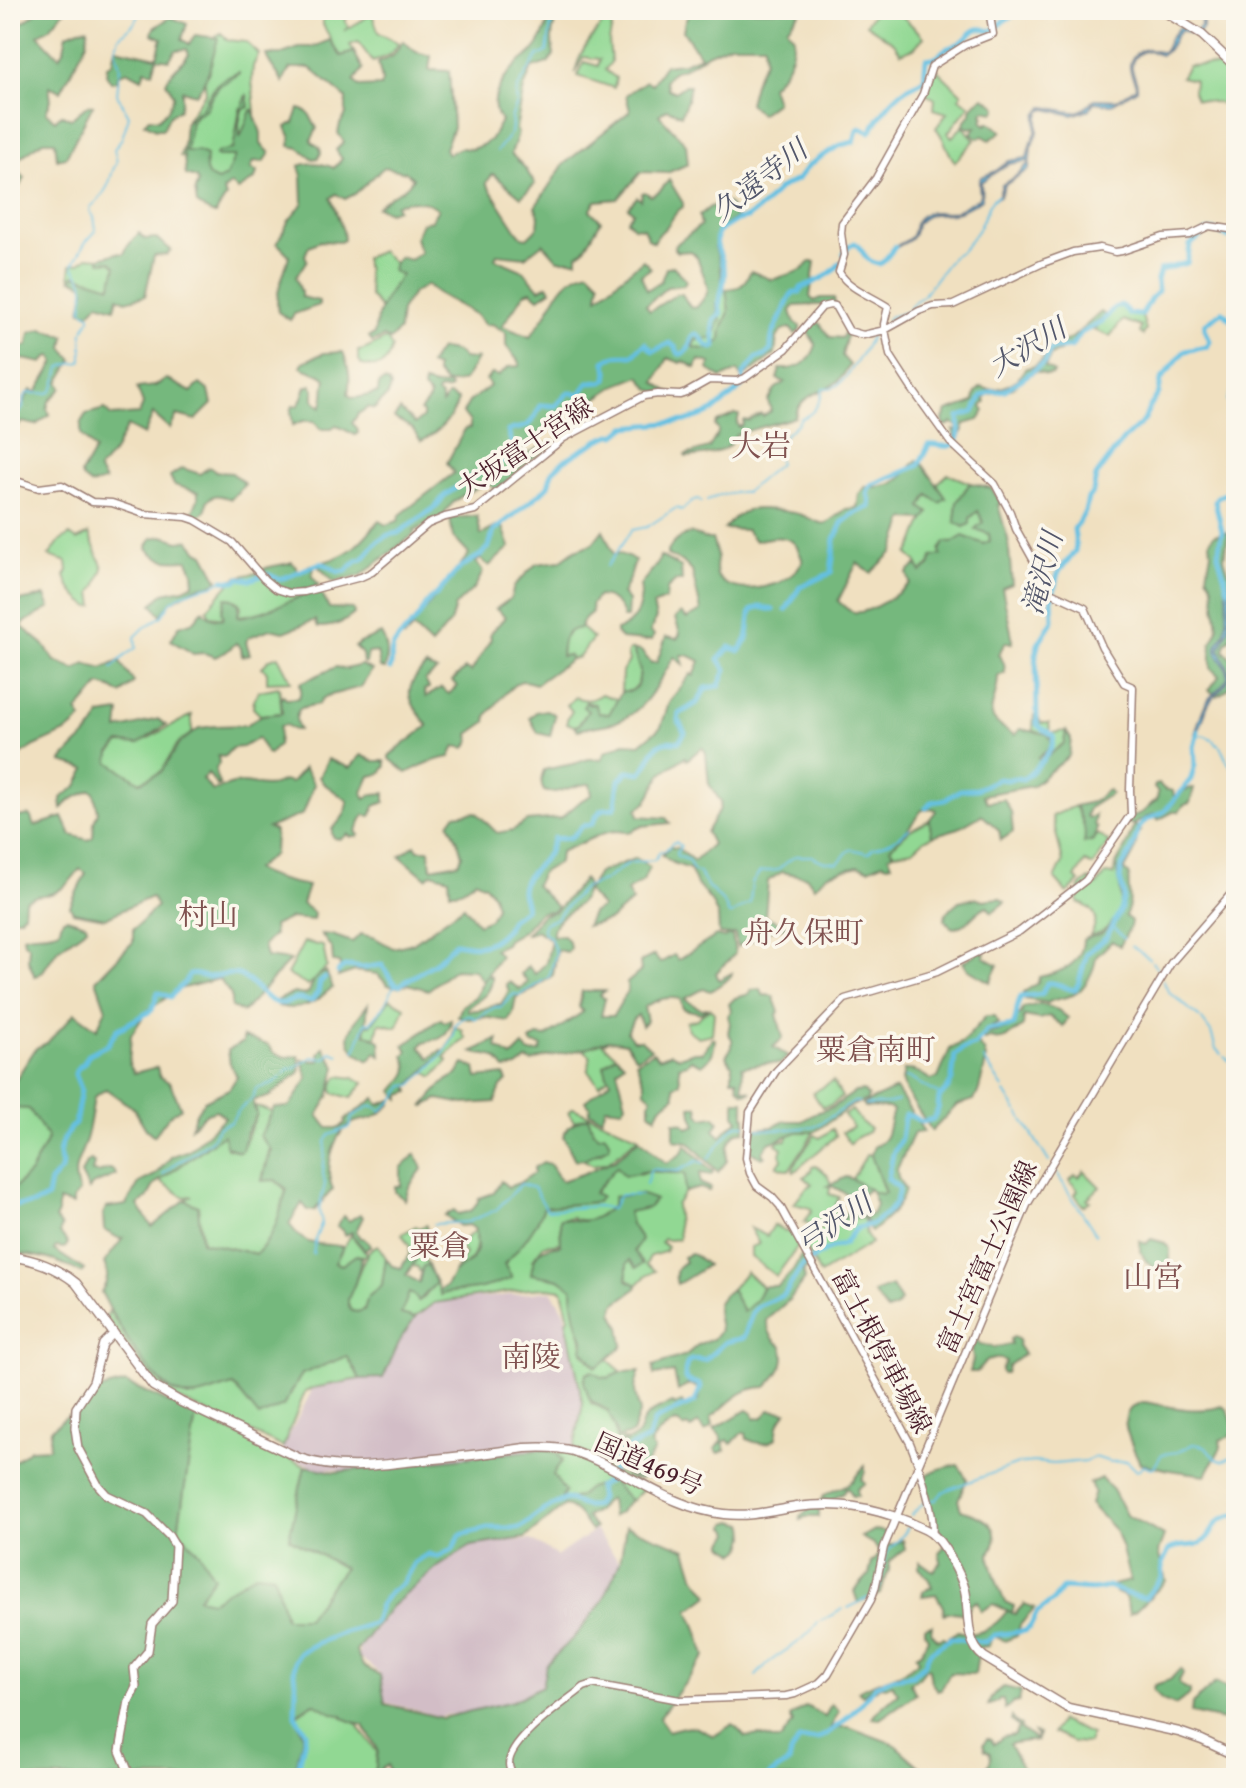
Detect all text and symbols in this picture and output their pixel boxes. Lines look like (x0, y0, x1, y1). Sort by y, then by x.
water label: 久遠寺川 (702, 127, 818, 230)
water label: 大沢川 (980, 306, 1076, 386)
street label: 大坂富士宮線 (449, 387, 600, 506)
district label: 大岩 (731, 423, 791, 467)
water label: 滝沢川 (1011, 524, 1073, 619)
district label: 村山 (178, 892, 238, 936)
district label: 舟久保町 (744, 910, 864, 954)
district label: 粟倉南町 (816, 1027, 936, 1071)
street label: 富士宮富士公園線 (926, 1154, 1047, 1360)
water label: 弓沢川 (787, 1180, 882, 1263)
district label: 粟倉 (410, 1223, 470, 1267)
district label: 山宮 (1123, 1254, 1183, 1298)
street label: 富士根停車場線 (822, 1261, 942, 1440)
district label: 南陵 (501, 1334, 561, 1378)
street label: 国道469号 (588, 1422, 710, 1505)

